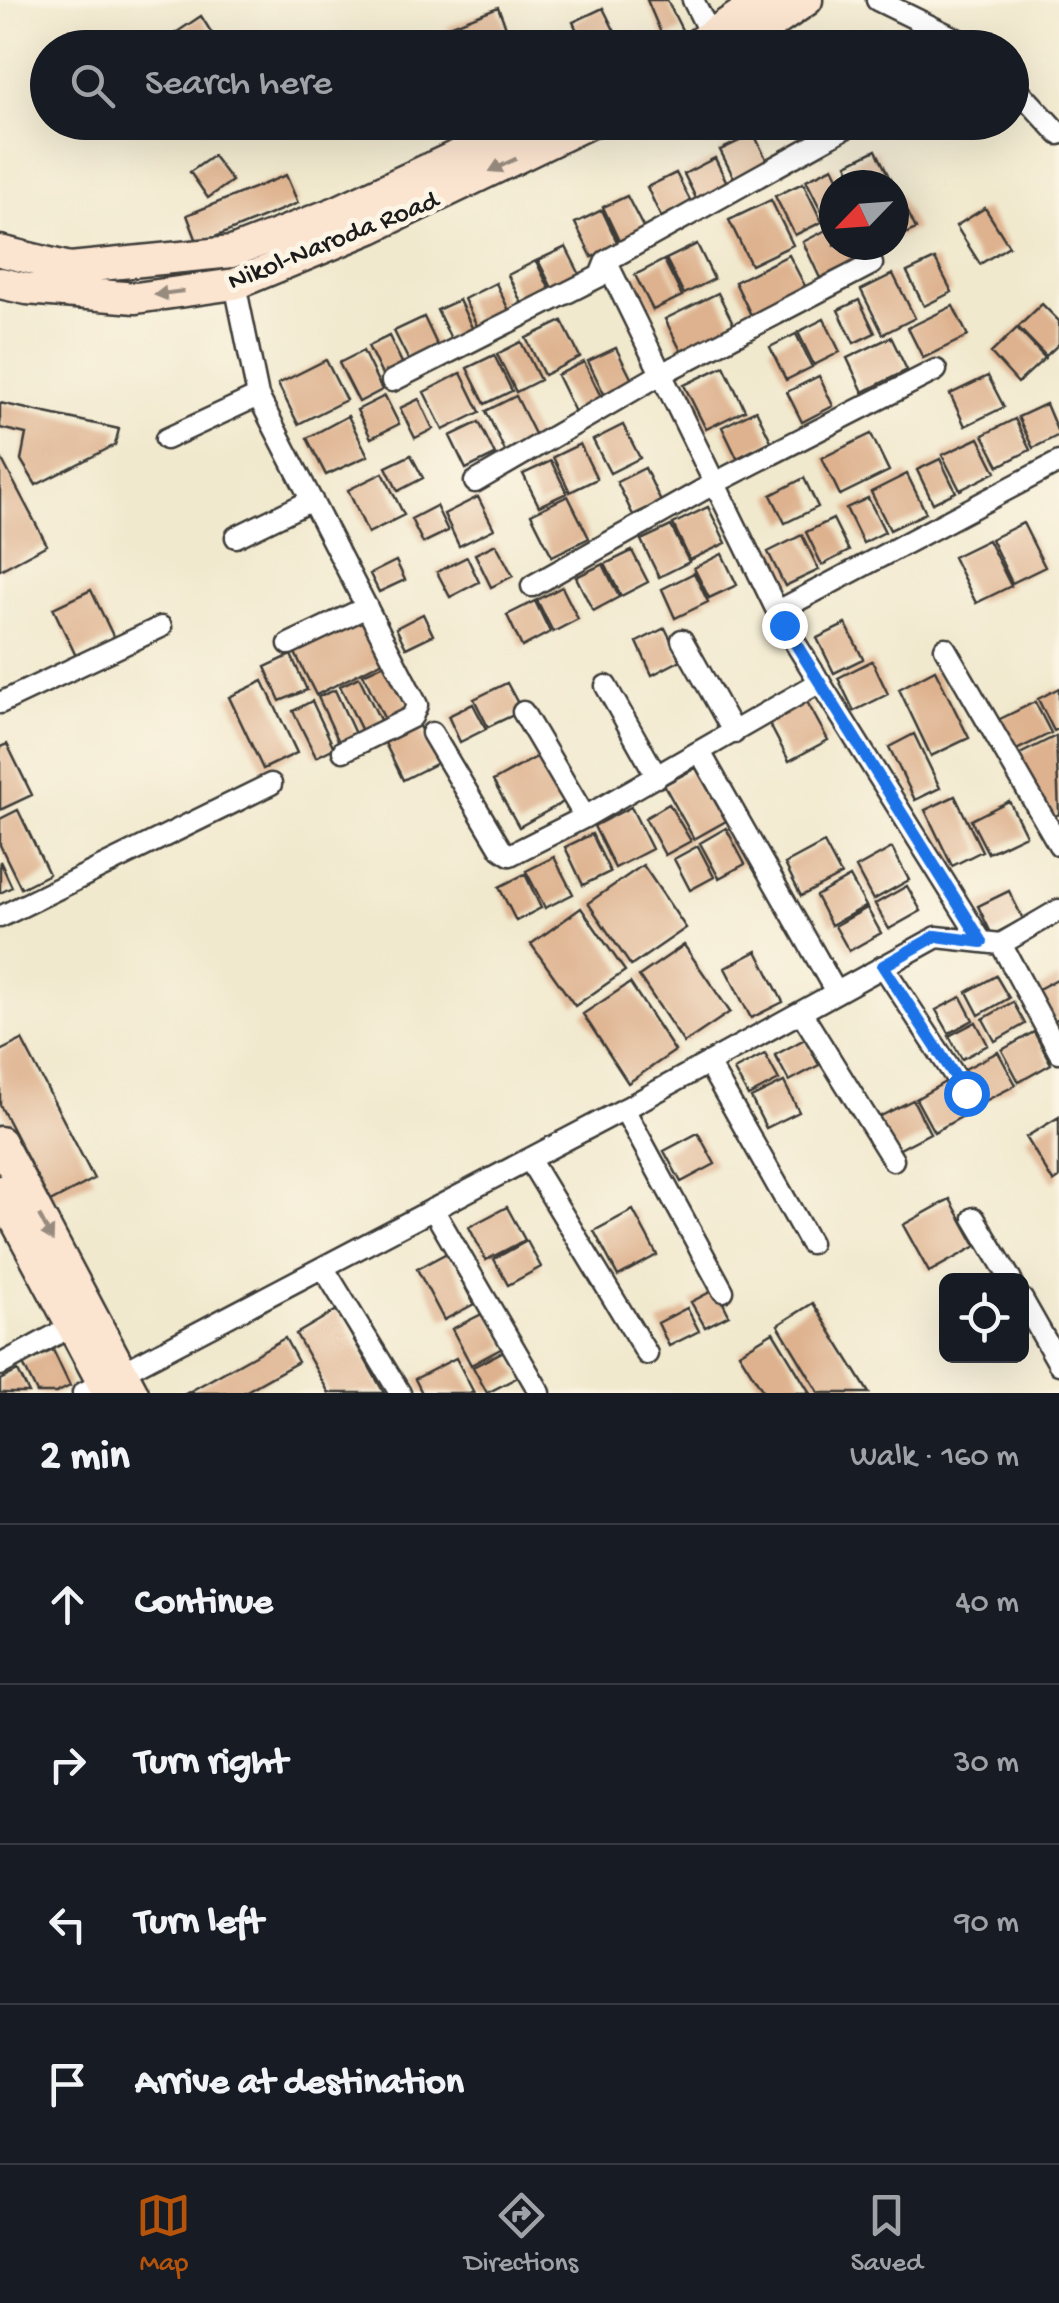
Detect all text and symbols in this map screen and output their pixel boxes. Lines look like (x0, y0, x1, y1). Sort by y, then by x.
search box (30, 30, 1029, 140)
icon: search (65, 58, 120, 113)
text: Search here (145, 63, 332, 107)
one-way arrow (488, 156, 517, 173)
north arrow (819, 170, 909, 260)
street label: Nikol-Naroda Road (224, 184, 446, 299)
one-way arrow (152, 285, 184, 301)
route end (762, 603, 808, 649)
route start (944, 1071, 990, 1117)
one-way arrow (37, 1214, 54, 1243)
map controls (939, 1273, 1029, 1363)
button: locate (939, 1273, 1029, 1363)
text: 2 min (40, 1434, 129, 1483)
text: Walk · 160 m (850, 1439, 1019, 1477)
icon: ahead (40, 1577, 95, 1632)
text: Continue (135, 1582, 273, 1626)
text: 40 m (955, 1585, 1019, 1623)
icon: right (40, 1737, 95, 1792)
text: Turn right (135, 1742, 287, 1786)
text: 30 m (954, 1745, 1019, 1783)
icon: left (40, 1897, 95, 1952)
text: Turn left (135, 1902, 263, 1946)
text: 90 m (955, 1905, 1019, 1943)
icon: arrive (40, 2057, 95, 2112)
text: Arrive at destination (135, 2062, 464, 2106)
tab: Map (136, 2188, 191, 2281)
tab: Directions (464, 2188, 578, 2281)
tab: Saved (851, 2188, 923, 2281)

